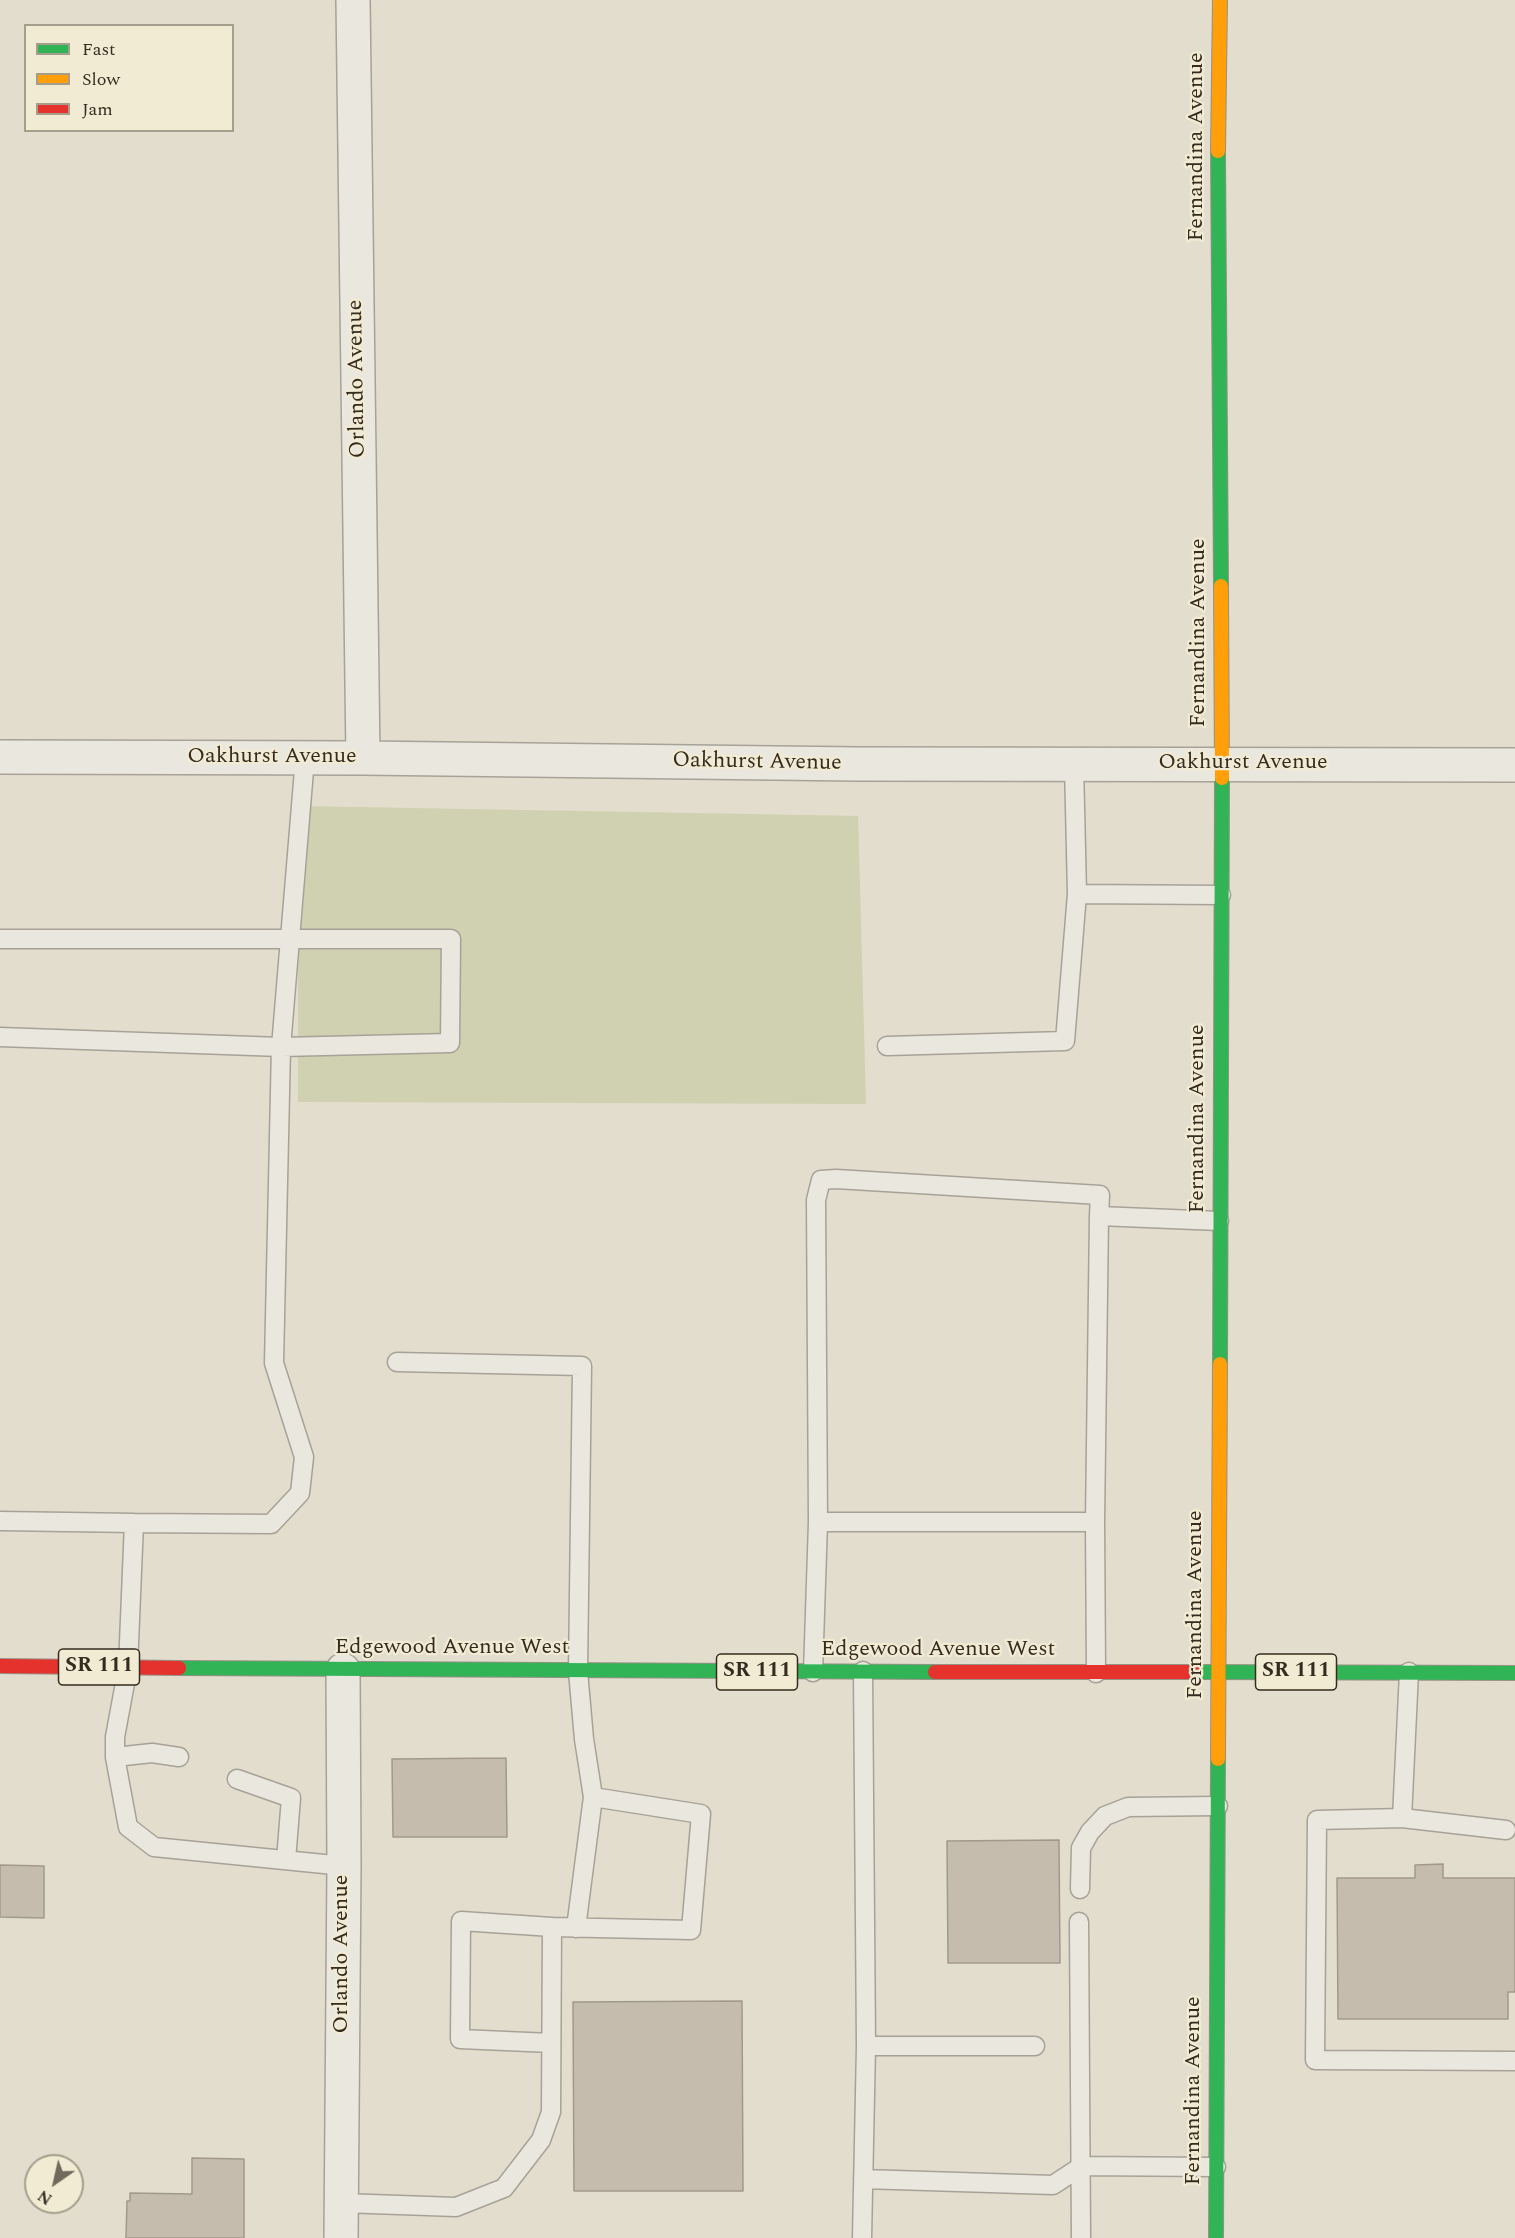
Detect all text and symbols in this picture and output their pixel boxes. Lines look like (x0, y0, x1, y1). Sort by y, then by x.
legend (24, 24, 234, 132)
text: Fast (82, 36, 115, 63)
street label: Fernandina Avenue (1185, 52, 1211, 242)
text: Slow (82, 66, 120, 93)
text: Jam (82, 96, 113, 123)
street label: Orlando Avenue (343, 299, 373, 459)
street label: Fernandina Avenue (1187, 538, 1213, 728)
street label: Oakhurst Avenue (187, 745, 357, 771)
street label: Oakhurst Avenue (672, 748, 842, 778)
street label: Oakhurst Avenue (1158, 751, 1328, 777)
street label: Fernandina Avenue (1186, 1024, 1212, 1214)
street label: Fernandina Avenue (1184, 1510, 1210, 1700)
street label: Edgewood Avenue West (335, 1636, 569, 1662)
street label: Edgewood Avenue West (821, 1638, 1055, 1664)
road number: SR 111 (58, 1649, 140, 1685)
road number: SR 111 (716, 1654, 798, 1690)
road number: SR 111 (1256, 1654, 1336, 1690)
street label: Orlando Avenue (330, 1875, 356, 2033)
street label: Fernandina Avenue (1182, 1996, 1208, 2186)
north arrow (24, 2154, 84, 2214)
text: N (33, 2184, 57, 2211)

